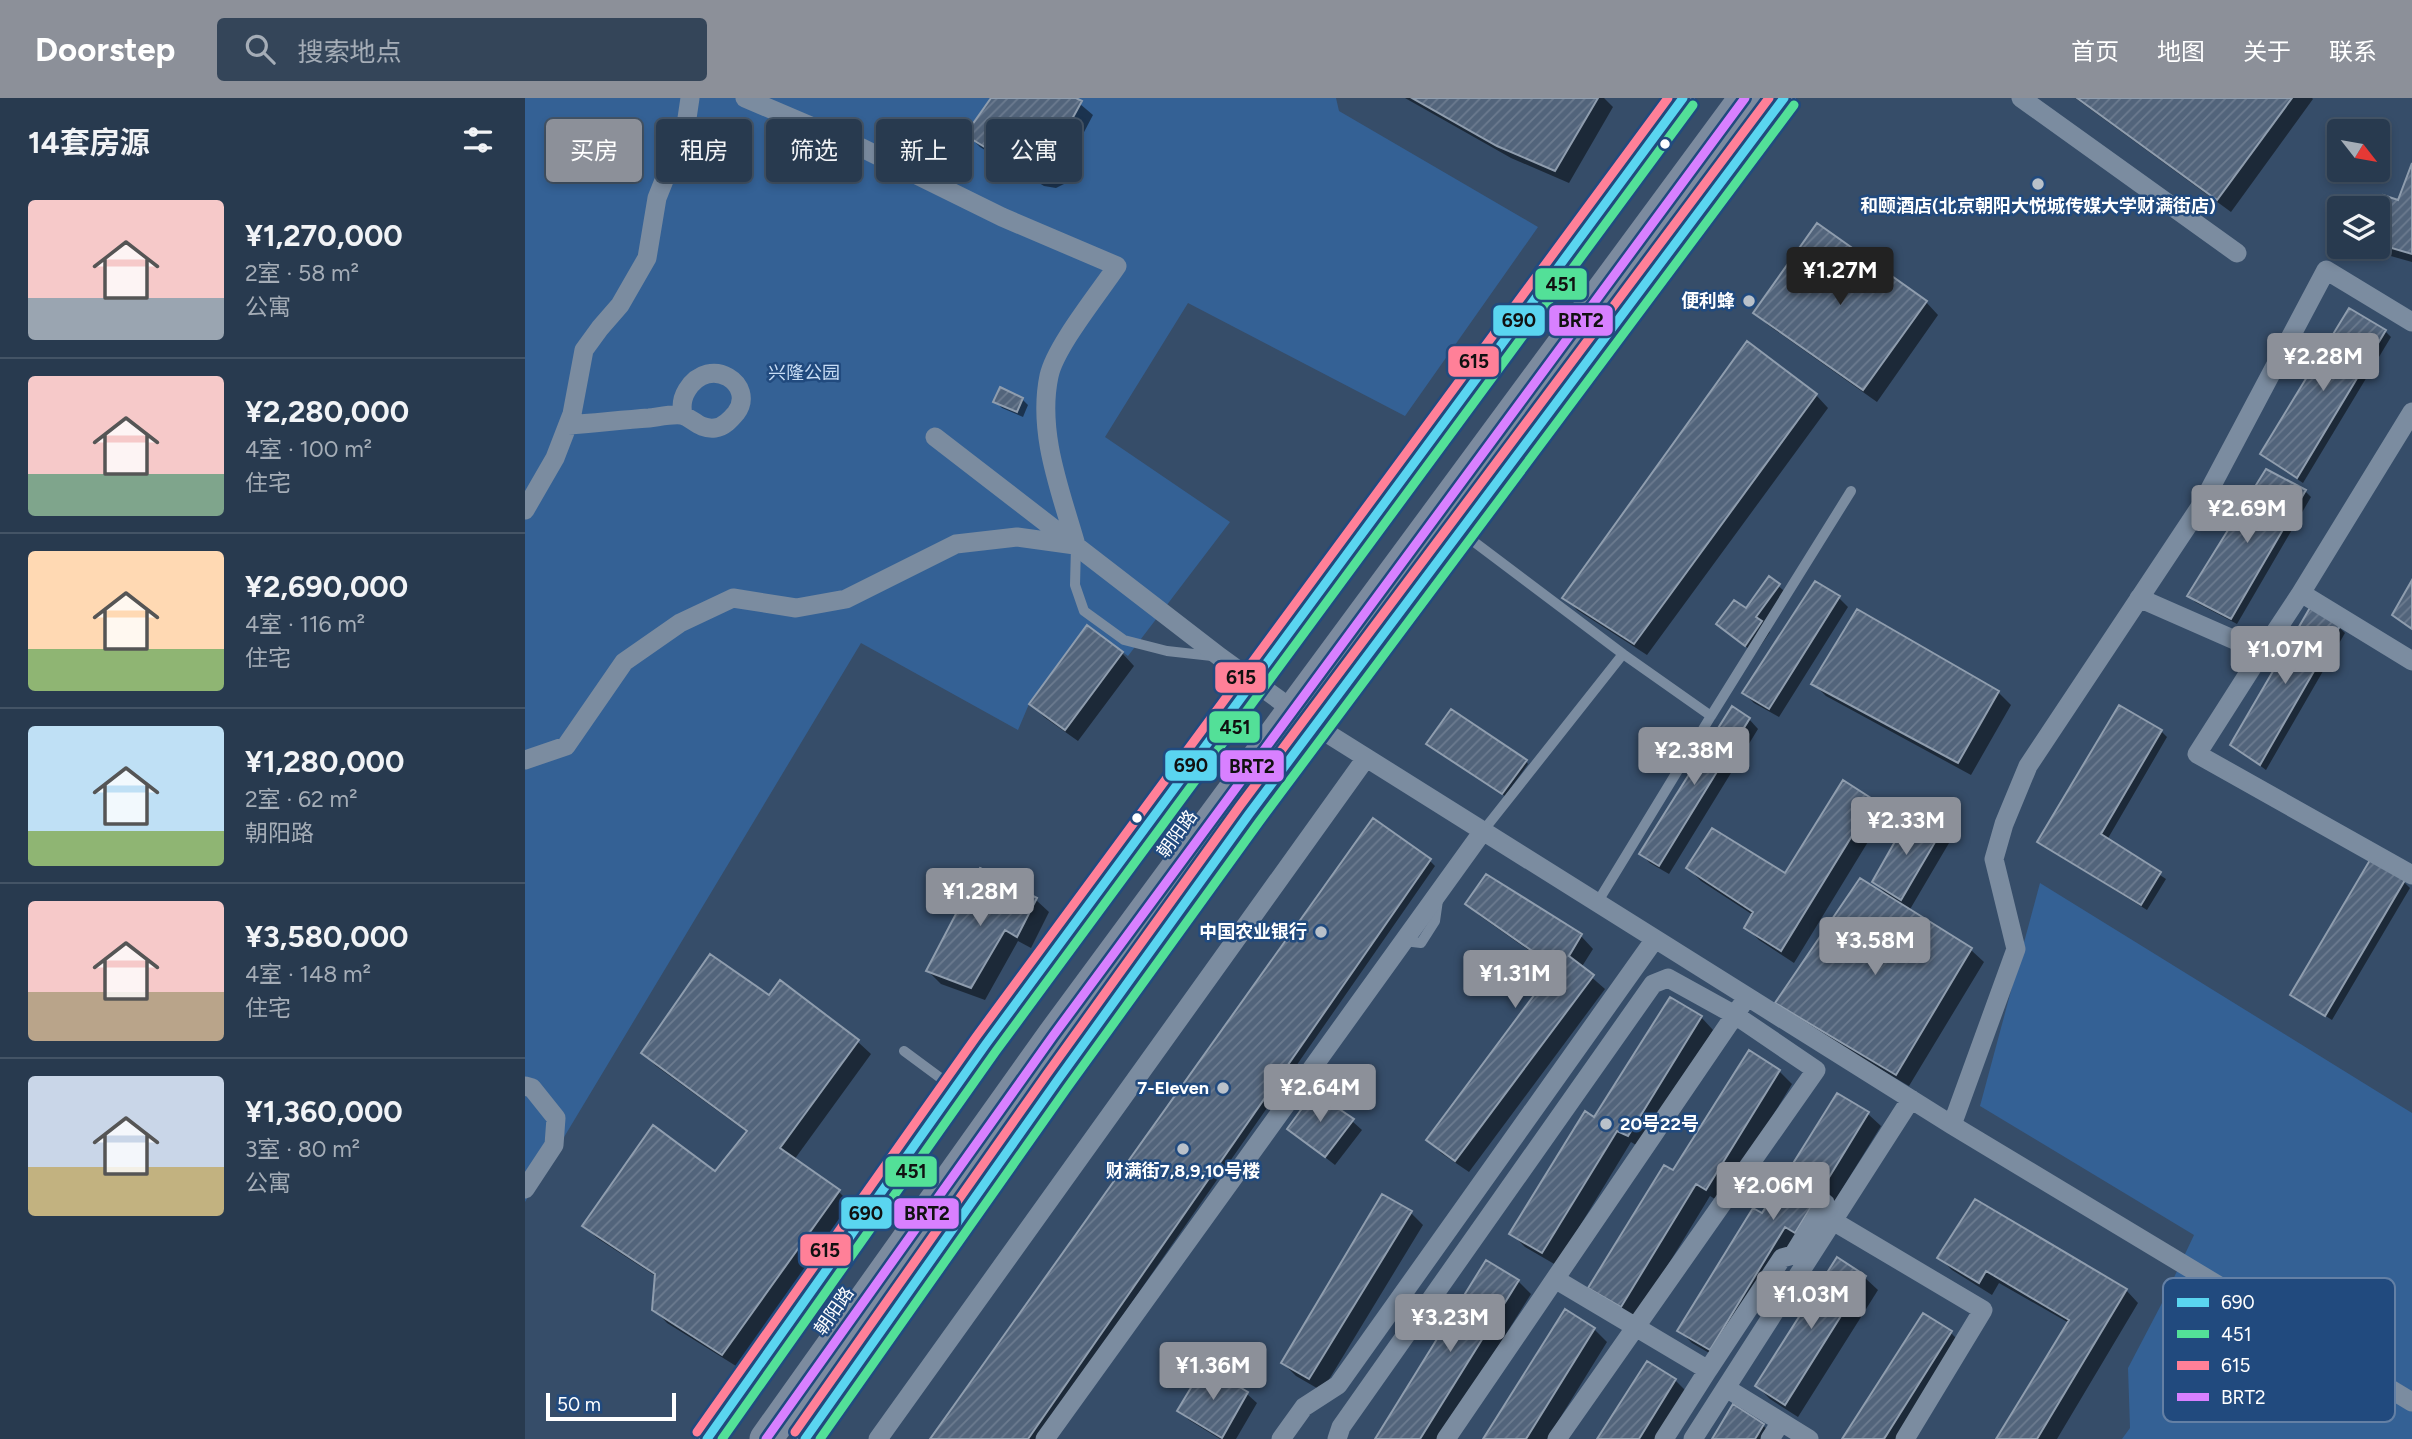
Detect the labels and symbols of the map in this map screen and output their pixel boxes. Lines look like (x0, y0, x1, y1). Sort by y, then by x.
north arrow (2327, 119, 2391, 182)
unlabelled marker (1658, 137, 1672, 151)
marker: 和颐酒店(北京朝阳大悦城传媒大学财满街店) (2030, 176, 2046, 192)
place label: 和颐酒店(北京朝阳大悦城传媒大学财满街店) (1860, 195, 2216, 217)
pin: ¥1.27M (1783, 248, 1897, 307)
line badge: 451 (1534, 267, 1588, 301)
text: 451 (1545, 273, 1577, 296)
place label: 便利蜂 (1681, 290, 1735, 312)
marker: 便利蜂 (1741, 293, 1757, 309)
line badge: 690 (1492, 304, 1546, 337)
line badge: BRT2 (1548, 304, 1614, 337)
text: 690 (1502, 309, 1536, 332)
text: BRT2 (1558, 309, 1604, 332)
pin: ¥2.28M (2266, 334, 2380, 393)
line badge: 615 (1447, 345, 1500, 378)
text: 615 (1459, 350, 1489, 373)
park label: 兴隆公园 (768, 362, 840, 384)
pin: ¥2.69M (2190, 486, 2304, 545)
pin: ¥1.07M (2228, 626, 2342, 686)
line badge: 615 (1214, 661, 1267, 694)
text: 615 (1226, 666, 1256, 689)
line badge: 451 (1208, 710, 1261, 744)
text: 451 (1219, 716, 1251, 739)
pin: ¥2.38M (1637, 728, 1751, 787)
line badge: 690 (1164, 749, 1218, 782)
line badge: BRT2 (1219, 749, 1285, 783)
text: 690 (1174, 754, 1208, 777)
text: BRT2 (1229, 755, 1275, 778)
pin: ¥2.33M (1849, 798, 1963, 857)
street label: 朝阳路 (1152, 806, 1202, 862)
unlabelled marker (1130, 811, 1144, 825)
pin: ¥1.28M (923, 868, 1037, 928)
pin: ¥3.58M (1818, 918, 1932, 977)
place label: 中国农业银行 (1199, 921, 1307, 943)
marker: 中国农业银行 (1313, 924, 1329, 940)
pin: ¥1.31M (1458, 950, 1572, 1010)
pin: ¥2.64M (1263, 1065, 1377, 1124)
place label: 7-Eleven (1137, 1077, 1209, 1099)
marker: 7-Eleven (1215, 1080, 1231, 1096)
place label: 20号22号 (1620, 1113, 1699, 1135)
marker: 20号22号 (1598, 1116, 1614, 1132)
marker: 财满街7,8,9,10号楼 (1175, 1141, 1191, 1157)
line badge: 451 (884, 1155, 938, 1188)
text: 451 (895, 1160, 927, 1183)
place label: 财满街7,8,9,10号楼 (1106, 1160, 1260, 1182)
pin: ¥2.06M (1716, 1162, 1830, 1222)
line badge: 690 (840, 1196, 893, 1230)
line badge: BRT2 (893, 1197, 960, 1230)
text: 690 (849, 1202, 883, 1225)
text: BRT2 (904, 1202, 950, 1225)
line badge: 615 (799, 1233, 852, 1267)
text: 615 (810, 1239, 840, 1262)
pin: ¥1.03M (1754, 1272, 1868, 1331)
legend (2163, 1278, 2395, 1422)
street label: 朝阳路 (810, 1283, 858, 1339)
text: 690 (2221, 1291, 2255, 1314)
pin: ¥3.23M (1393, 1294, 1507, 1354)
text: 451 (2221, 1323, 2252, 1346)
pin: ¥1.36M (1156, 1342, 1270, 1402)
text: 615 (2221, 1354, 2251, 1377)
text: BRT2 (2221, 1386, 2266, 1409)
scale bar (546, 1390, 675, 1422)

